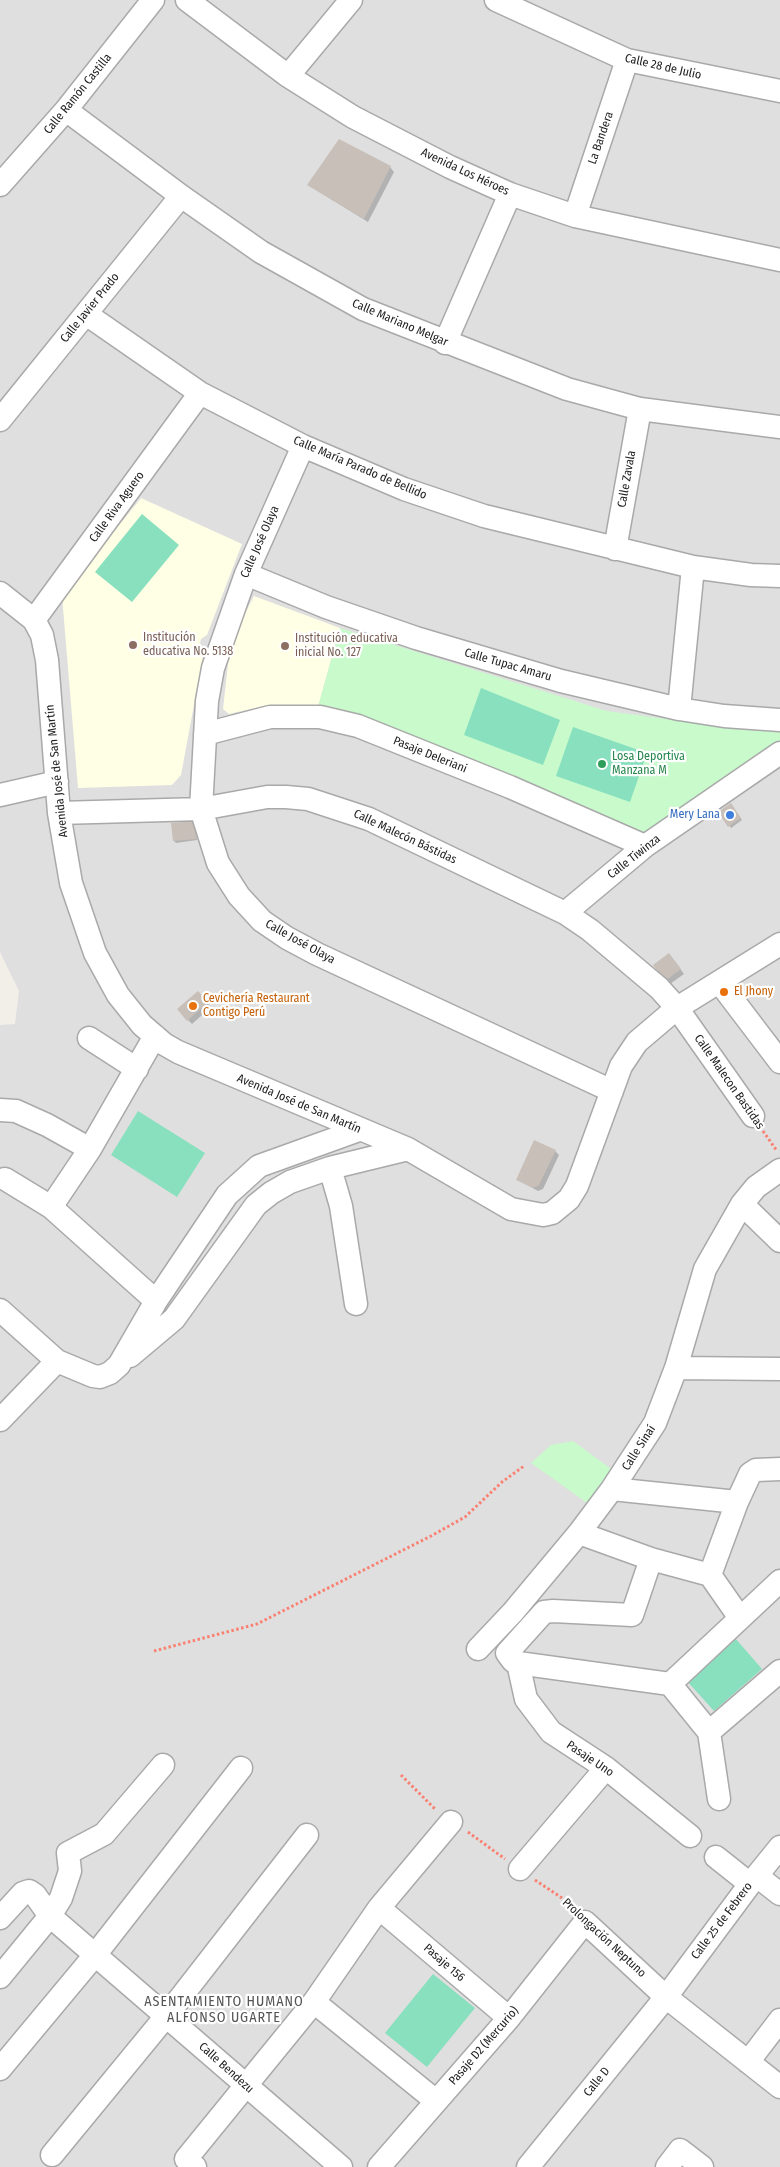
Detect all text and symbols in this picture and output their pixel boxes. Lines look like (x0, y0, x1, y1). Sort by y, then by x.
street label: Calle Ramón Castilla (41, 51, 115, 137)
street label: Calle 28 de Julio (623, 51, 703, 83)
street label: La Bandera (585, 110, 617, 166)
street label: Avenida Los Héroes (419, 145, 511, 199)
street label: Calle Javier Prado (57, 270, 123, 346)
street label: Calle Mariano Melgar (350, 296, 450, 350)
street label: Calle María Parado de Bellido (291, 433, 429, 503)
street label: Calle Zavala (615, 449, 639, 509)
street label: Calle Riva Aguero (86, 469, 148, 545)
street label: Calle José Olaya (238, 504, 282, 580)
place label: Institución educativa No. 5138 (143, 631, 233, 659)
place label: Institución educativa inicial No. 127 (295, 632, 398, 660)
marker: Institución educativa No. 5138 (127, 639, 139, 651)
marker: Institución educativa inicial No. 127 (279, 640, 291, 652)
street label: Calle Tupac Amaru (463, 646, 553, 684)
street label: Avenida José de San Martín (43, 704, 71, 838)
street label: Pasaje Deleriani (391, 734, 469, 776)
place label: Losa Deportiva Manzana M (612, 750, 685, 778)
marker: Losa Deportiva Manzana M (596, 758, 608, 770)
street label: Calle Malecón Bástidas (351, 807, 459, 867)
place label: Mery Lana (670, 808, 720, 822)
marker: Mery Lana (724, 809, 736, 821)
street label: Calle Tiwinza (605, 832, 663, 882)
street label: Calle José Olaya (263, 917, 337, 967)
place label: El Jhony (734, 985, 773, 999)
marker: El Jhony (718, 986, 730, 998)
place label: Cevichería Restaurant Contigo Perú (203, 992, 310, 1020)
marker: Cevichería Restaurant Contigo Perú (187, 1000, 199, 1012)
street label: Calle Malecon Bastidas (691, 1032, 767, 1132)
street label: Avenida José de San Martín (235, 1071, 363, 1137)
street label: Calle Sinaí (619, 1423, 659, 1473)
street label: Pasaje Uno (564, 1738, 616, 1780)
street label: Calle 25 de Febrero (688, 1880, 756, 1962)
street label: Prolongación Neptuno (559, 1895, 649, 1981)
street label: Pasaje 156 (420, 1941, 468, 1985)
district label: ASENTAMIENTO HUMANO ALFONSO UGARTE (142, 1994, 306, 2026)
street label: Pasaje D2 (Mercurio) (446, 2004, 522, 2088)
street label: Calle Bendezu (196, 2040, 256, 2096)
street label: Calle D (581, 2064, 613, 2100)

